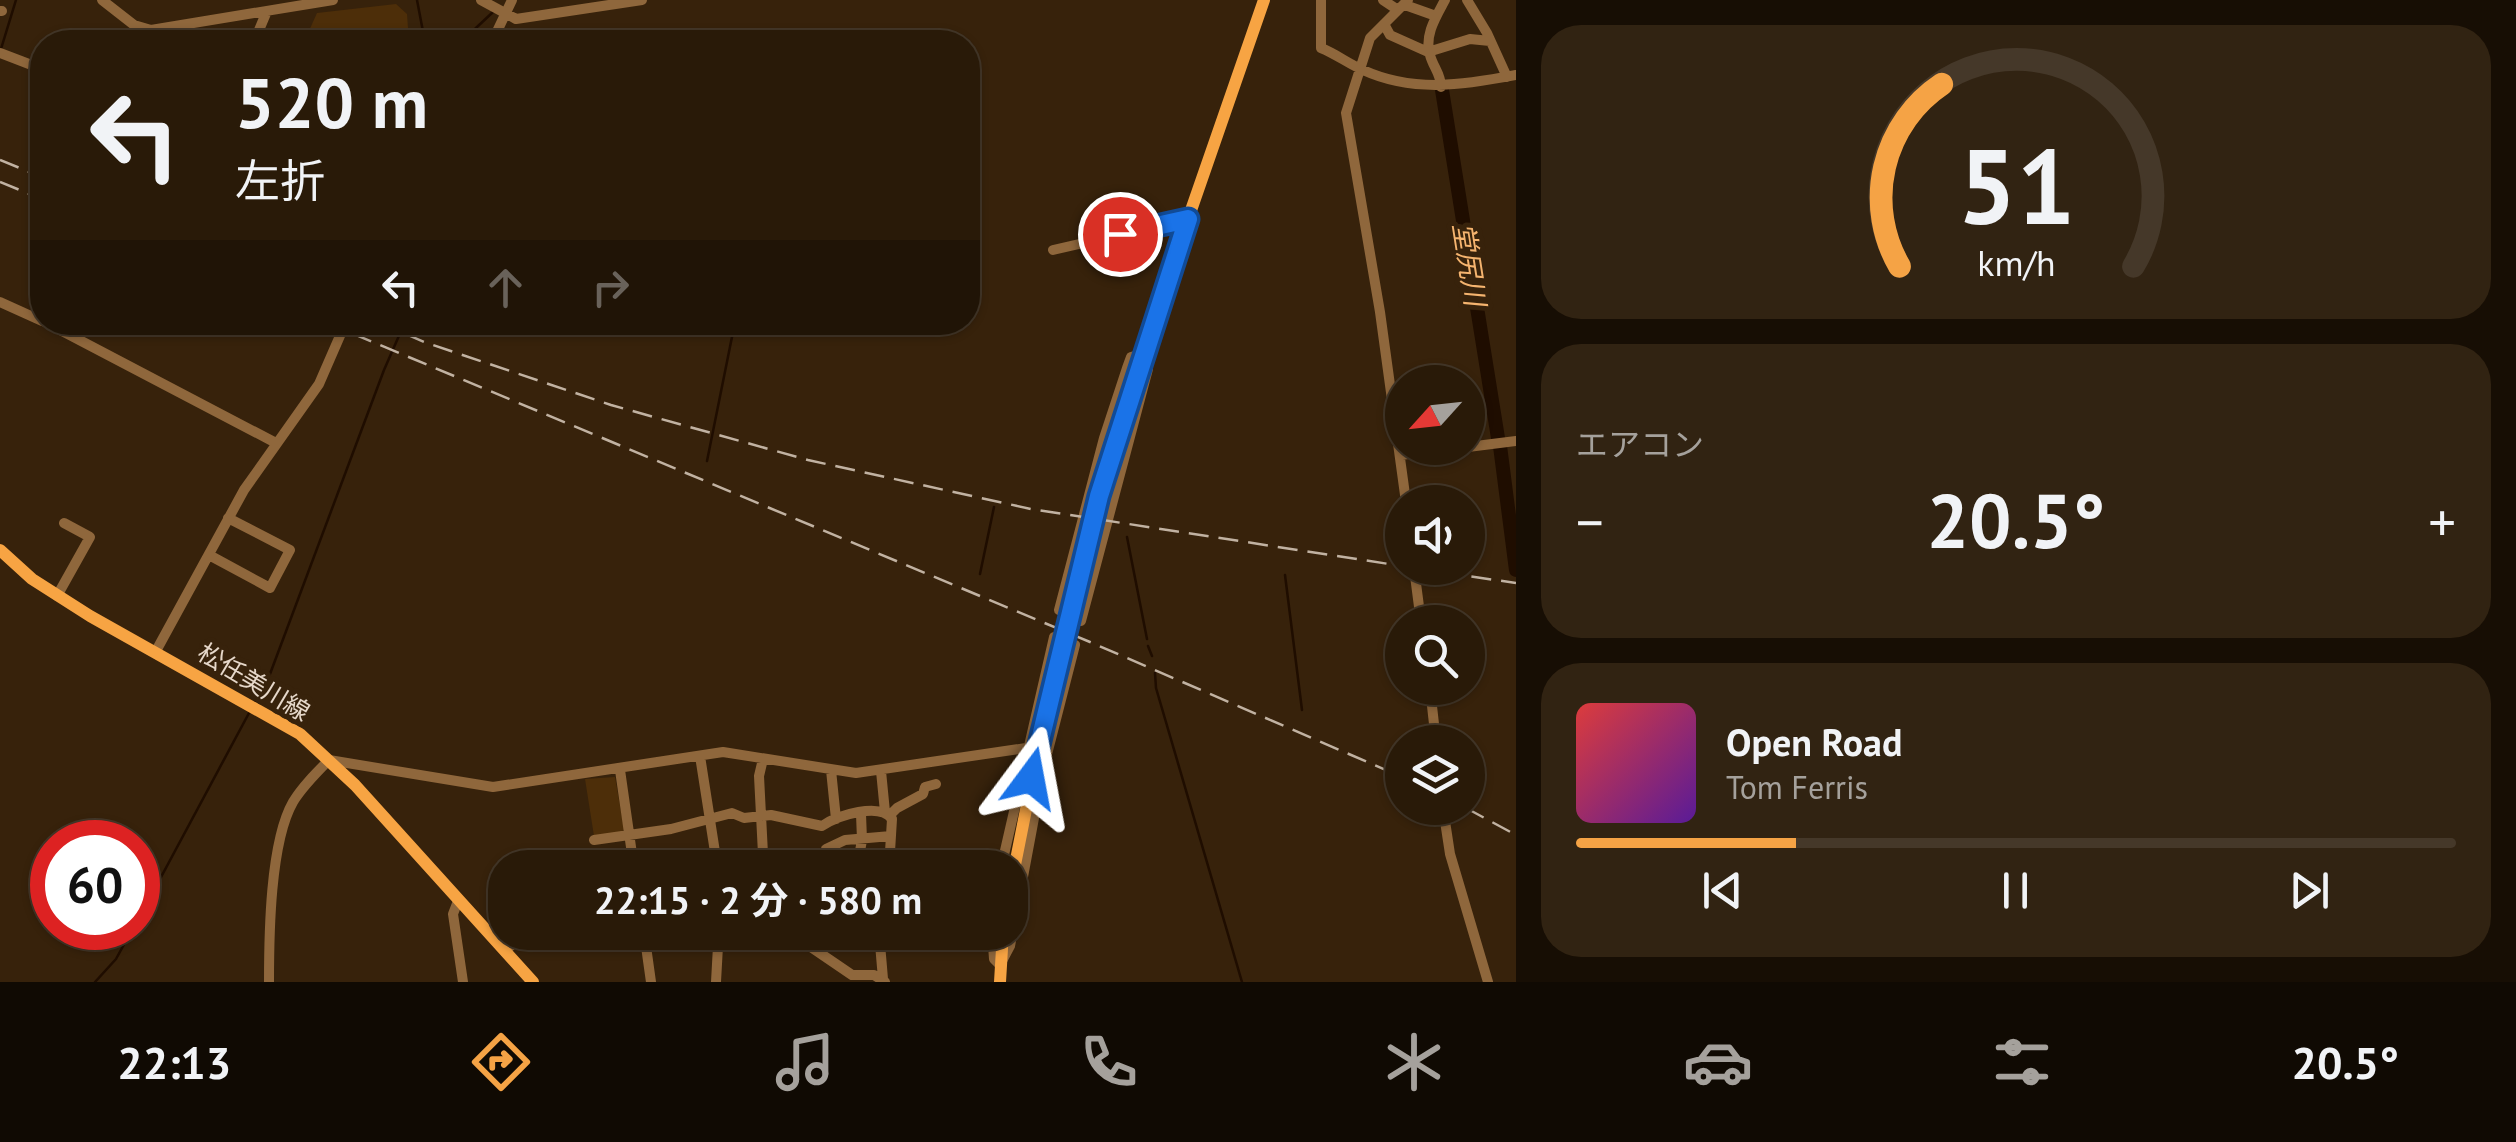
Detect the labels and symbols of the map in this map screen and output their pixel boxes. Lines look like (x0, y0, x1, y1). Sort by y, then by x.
pin (1078, 192, 1163, 277)
water label: 堂尻川 (1445, 220, 1495, 311)
north arrow (1385, 365, 1485, 465)
street label: 松任美川線 (192, 636, 316, 728)
position arrow (979, 726, 1083, 830)
speed limit sign: 60 (30, 820, 160, 950)

